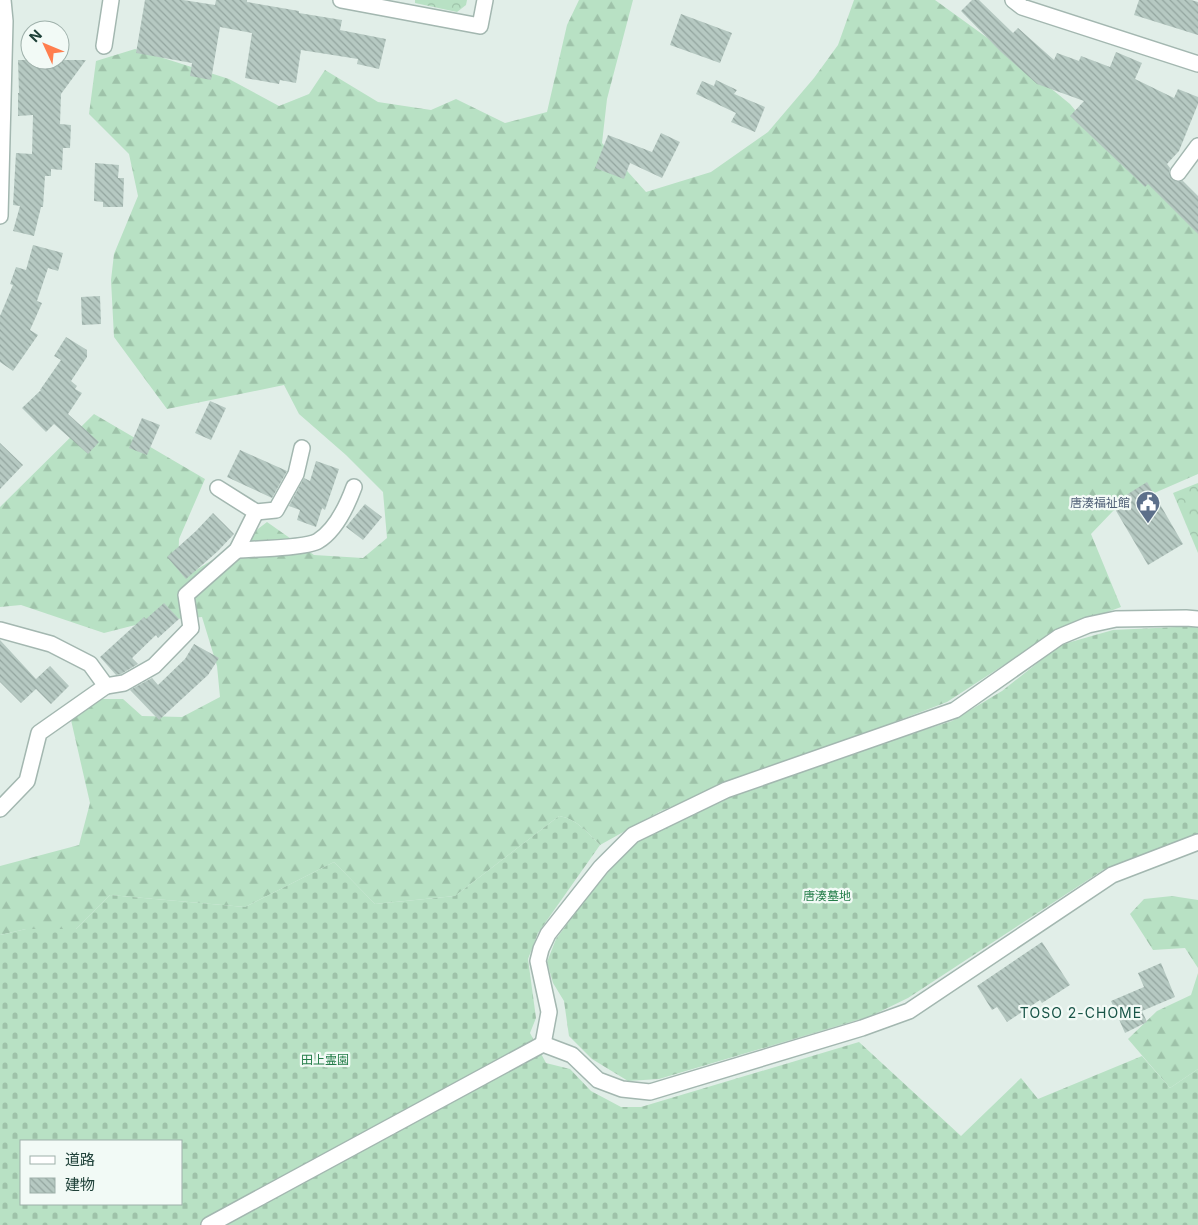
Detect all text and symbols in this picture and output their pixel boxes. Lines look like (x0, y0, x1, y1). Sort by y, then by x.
north arrow (20, 20, 70, 70)
text: N (25, 26, 45, 45)
public building icon: 唐湊福祉館 (1135, 490, 1161, 524)
place label: 唐湊福祉館 (1070, 495, 1130, 510)
park label: 唐湊墓地 (803, 888, 851, 903)
district label: TOSO 2-CHOME (1020, 1004, 1142, 1021)
park label: 田上霊園 (301, 1052, 349, 1067)
legend (20, 1140, 182, 1205)
text: 道路 (65, 1150, 95, 1169)
text: 建物 (65, 1175, 95, 1194)

